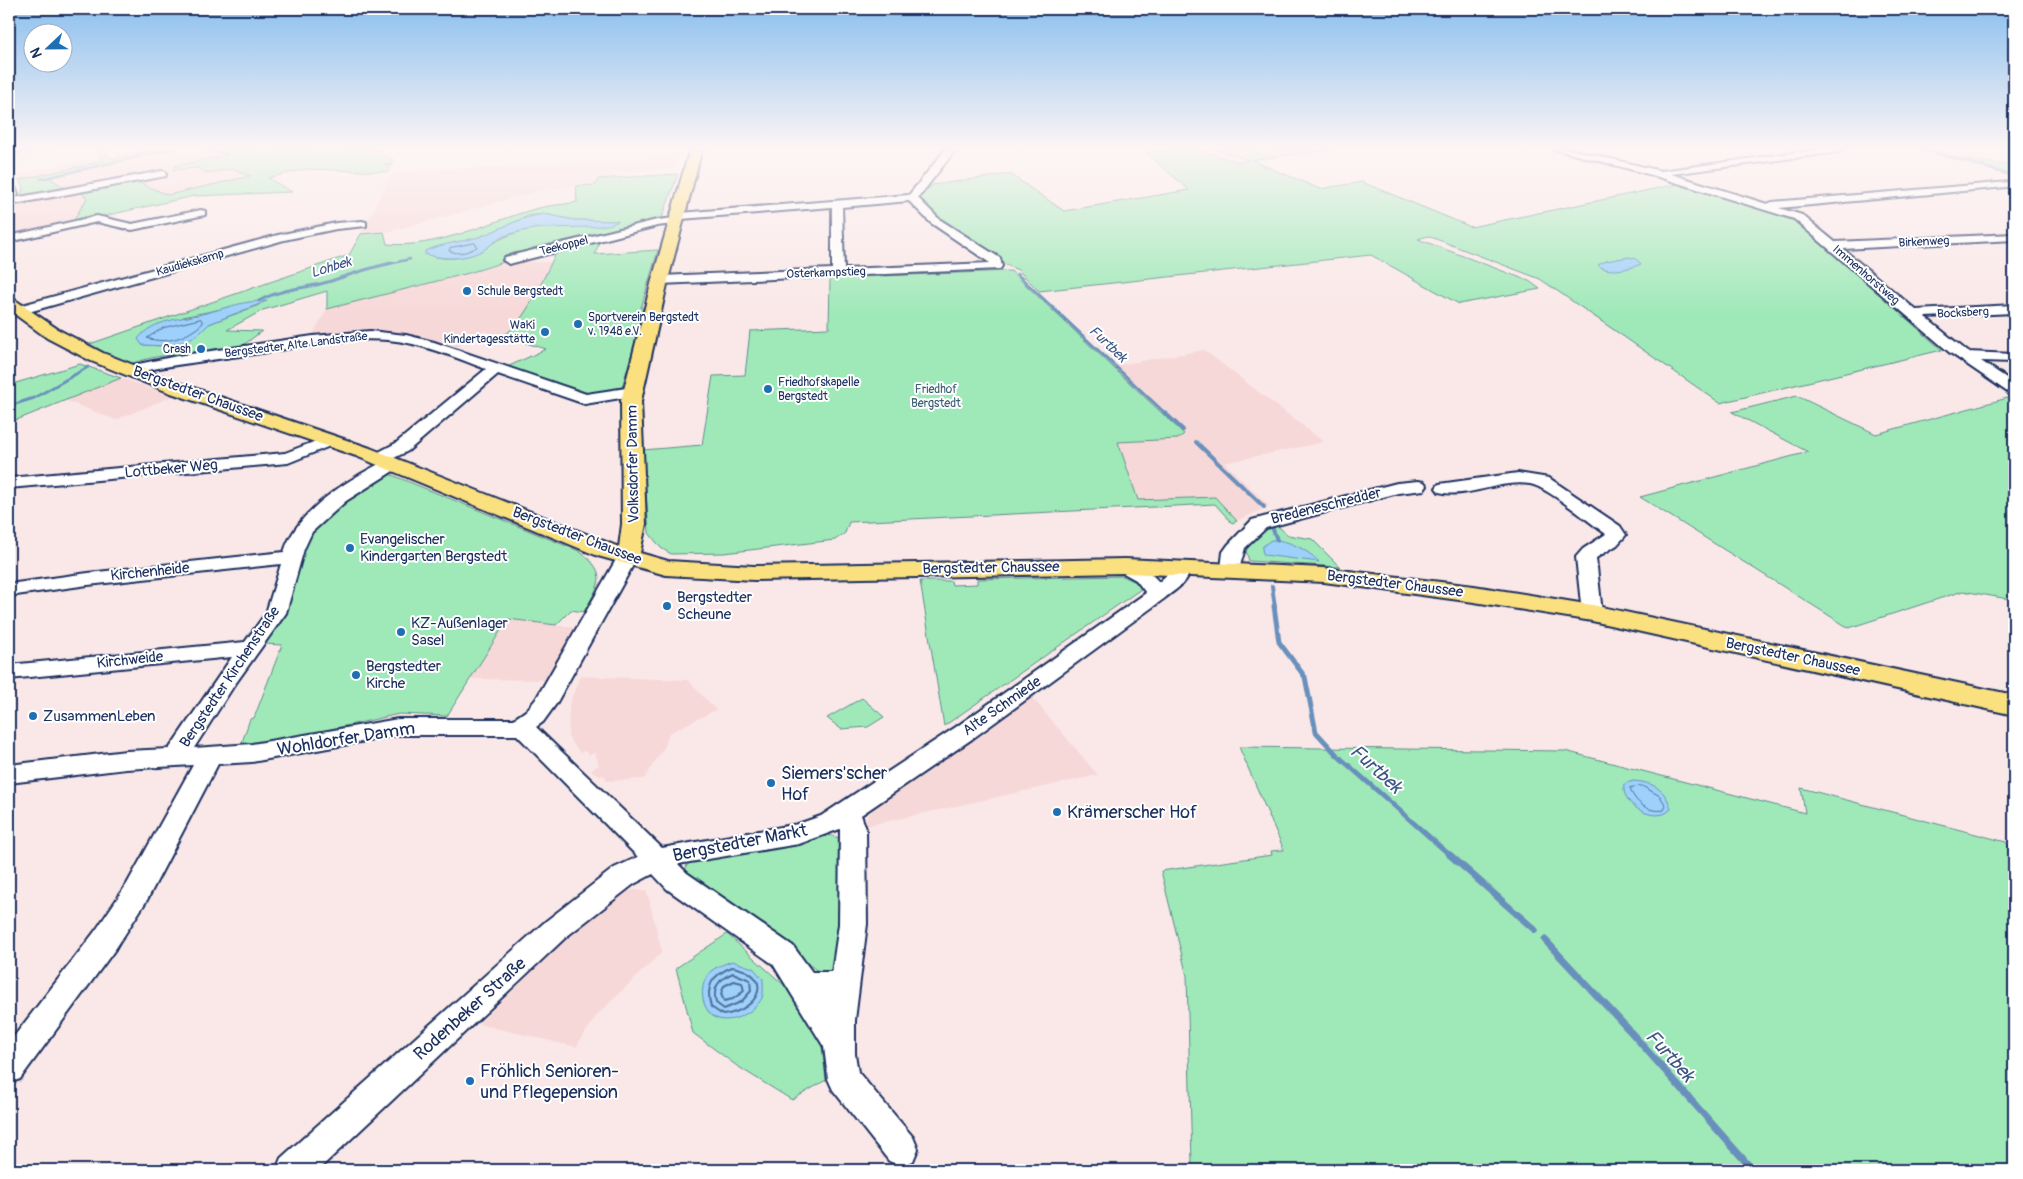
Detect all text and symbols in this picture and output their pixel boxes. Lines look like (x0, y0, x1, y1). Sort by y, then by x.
north arrow (22, 22, 72, 72)
text: N (27, 45, 46, 60)
street label: Teekoppel (538, 233, 590, 259)
street label: Birkenweg (1898, 233, 1950, 251)
street label: Immenhorstweg (1829, 242, 1903, 308)
street label: Kaudiekskamp (154, 246, 226, 280)
water label: Lohbek (309, 252, 354, 281)
street label: Osterkampstieg (786, 264, 866, 282)
place label: Schule Bergstedt (477, 284, 563, 299)
marker: Schule Bergstedt (461, 285, 473, 297)
street label: Bocksberg (1937, 304, 1989, 322)
place label: Sportverein Bergstedt v. 1948 e.V. (587, 310, 699, 339)
place label: WaKi Kindertagesstätte (444, 318, 535, 347)
marker: Sportverein Bergstedt v. 1948 e.V. (572, 318, 584, 330)
water label: Furtbek (1085, 322, 1131, 367)
marker: WaKi Kindertagesstätte (539, 326, 551, 338)
street label: Bergstedter Alte Landstraße (224, 329, 368, 361)
place label: Crash (163, 342, 191, 357)
marker: Crash (195, 343, 207, 355)
street label: Bergstedter Chaussee (130, 362, 266, 427)
place label: Friedhofskapelle Bergstedt (778, 375, 860, 404)
park label: Friedhof Bergstedt (911, 382, 961, 411)
marker: Friedhofskapelle Bergstedt (762, 383, 774, 395)
street label: Volksdorfer Damm (622, 405, 644, 523)
street label: Lottbeker Weg (124, 455, 218, 483)
street label: Bredeneschredder (1269, 483, 1384, 529)
street label: Bergstedter Chaussee (510, 503, 645, 570)
place label: Evangelischer Kindergarten Bergstedt (360, 530, 508, 566)
marker: Evangelischer Kindergarten Bergstedt (344, 542, 356, 554)
street label: Bergstedter Chaussee (922, 557, 1060, 579)
street label: Kirchenheide (110, 558, 191, 586)
street label: Bergstedter Chaussee (1326, 566, 1465, 602)
place label: Bergstedter Scheune (677, 588, 753, 624)
marker: Bergstedter Scheune (661, 600, 673, 612)
street label: Bergstedter Kirchenstraße (176, 602, 285, 751)
place label: KZ-Außenlager Sasel (411, 614, 509, 650)
marker: KZ-Außenlager Sasel (395, 626, 407, 638)
street label: Bergstedter Chaussee (1724, 633, 1863, 681)
street label: Kirchweide (96, 647, 165, 673)
place label: Bergstedter Kirche (366, 657, 442, 693)
marker: Bergstedter Kirche (350, 669, 362, 681)
street label: Alte Schmiede (959, 672, 1045, 740)
place label: ZusammenLeben (43, 707, 156, 726)
marker: ZusammenLeben (27, 710, 39, 722)
street label: Wohldorfer Damm (275, 717, 417, 761)
water label: Furtbek (1345, 739, 1409, 800)
place label: Siemers'scher Hof (781, 762, 888, 806)
marker: Siemers'scher Hof (765, 777, 777, 789)
place label: Krämerscher Hof (1067, 801, 1198, 824)
marker: Krämerscher Hof (1051, 806, 1063, 818)
street label: Bergstedter Markt (671, 819, 810, 867)
street label: Rodenbeker Straße (409, 952, 531, 1066)
water label: Furtbek (1640, 1025, 1701, 1089)
place label: Fröhlich Senioren- und Pflegepension (480, 1060, 619, 1104)
marker: Fröhlich Senioren- und Pflegepension (464, 1075, 476, 1087)

